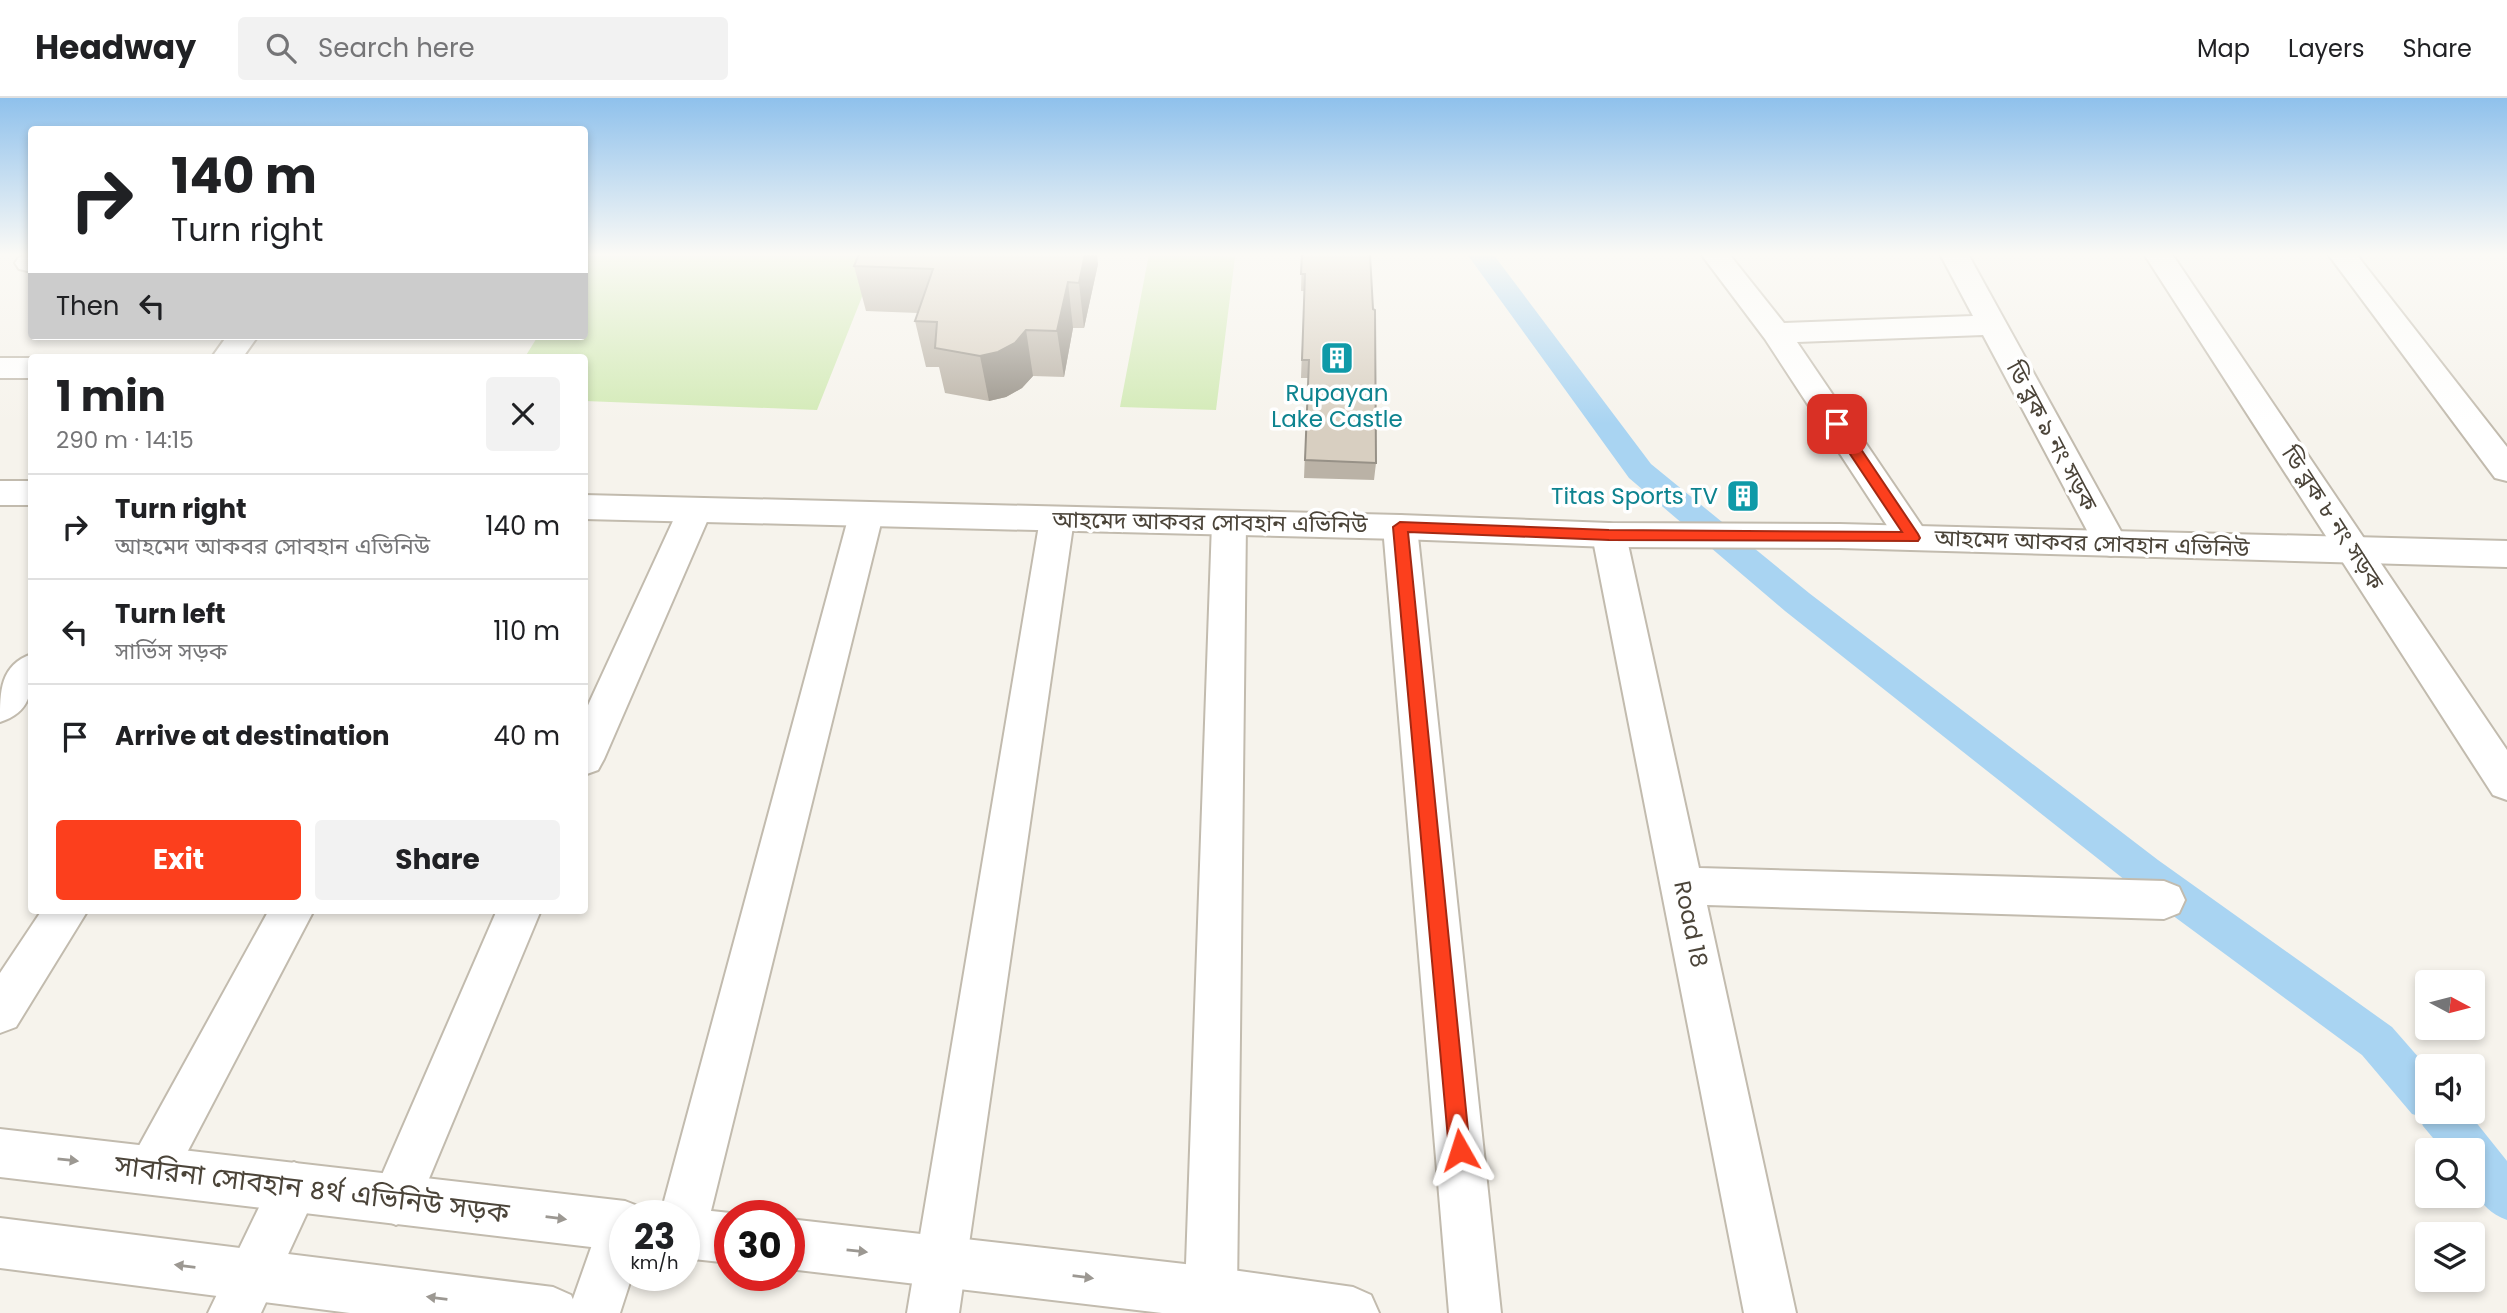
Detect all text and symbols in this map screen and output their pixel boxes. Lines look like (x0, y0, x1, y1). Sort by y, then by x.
search box (238, 17, 728, 80)
text: Headway (35, 24, 196, 71)
icon: search (262, 29, 300, 67)
text: Search here (318, 30, 475, 66)
text: Map (2197, 32, 2250, 65)
text: Layers (2288, 32, 2364, 65)
text: Share (2402, 32, 2472, 65)
text: 140 m (171, 142, 317, 210)
icon: right (56, 154, 147, 245)
text: Turn right (171, 207, 323, 252)
icon: left (133, 287, 171, 325)
text: Then (56, 288, 119, 324)
building icon: Rupayan Lake Castle (1318, 339, 1356, 377)
street label: ডি ব্লক ৯ নং সড়ক (1998, 354, 2105, 517)
text: 1 min (56, 367, 166, 426)
button: close (486, 377, 560, 451)
place label: Rupayan Lake Castle (1271, 377, 1403, 435)
pin (1807, 394, 1867, 454)
icon: arrive (1818, 405, 1856, 443)
text: 290 m · 14:15 (56, 424, 194, 456)
street label: ডি ব্লক ৮ নং সড়ক (2274, 439, 2392, 597)
building icon: Titas Sports TV (1724, 477, 1762, 515)
place label: Titas Sports TV (1551, 480, 1718, 512)
text: Turn right (115, 491, 247, 527)
street label: আহমেদ আকবর সোবহান এভিনিউ (1051, 503, 1368, 541)
icon: right (56, 508, 94, 546)
text: 140 m (485, 508, 560, 544)
street label: আহমেদ আকবর সোবহান এভিনিউ (1933, 521, 2251, 565)
text: আহমেদ আকবর সোবহান এভিনিউ (115, 530, 430, 562)
text: Turn left (115, 596, 226, 632)
icon: left (56, 613, 94, 651)
text: 110 m (493, 613, 560, 649)
text: সার্ভিস সড়ক (115, 635, 227, 667)
icon: arrive (56, 718, 94, 756)
text: Arrive at destination (115, 718, 390, 754)
text: 40 m (494, 718, 560, 754)
button: Exit (56, 820, 301, 900)
button: Share (315, 820, 560, 900)
street label: Road 18 (1666, 878, 1716, 970)
north arrow (2415, 970, 2485, 1040)
map controls (2415, 970, 2485, 1292)
button: sound (2415, 1054, 2485, 1124)
position arrow (1423, 1113, 1497, 1187)
button: search (2415, 1138, 2485, 1208)
street label: সাবরিনা সোবহান ৪র্থ এভিনিউ সড়ক (111, 1145, 512, 1233)
one-way arrow (57, 1155, 79, 1166)
speed limit sign: 30 (714, 1200, 805, 1291)
text: 23 (634, 1212, 675, 1261)
one-way arrow (546, 1213, 568, 1224)
button: layers (2415, 1222, 2485, 1292)
one-way arrow (846, 1246, 868, 1257)
text: km/h (631, 1250, 678, 1275)
one-way arrow (174, 1260, 196, 1271)
one-way arrow (1072, 1272, 1094, 1283)
one-way arrow (426, 1292, 448, 1303)

